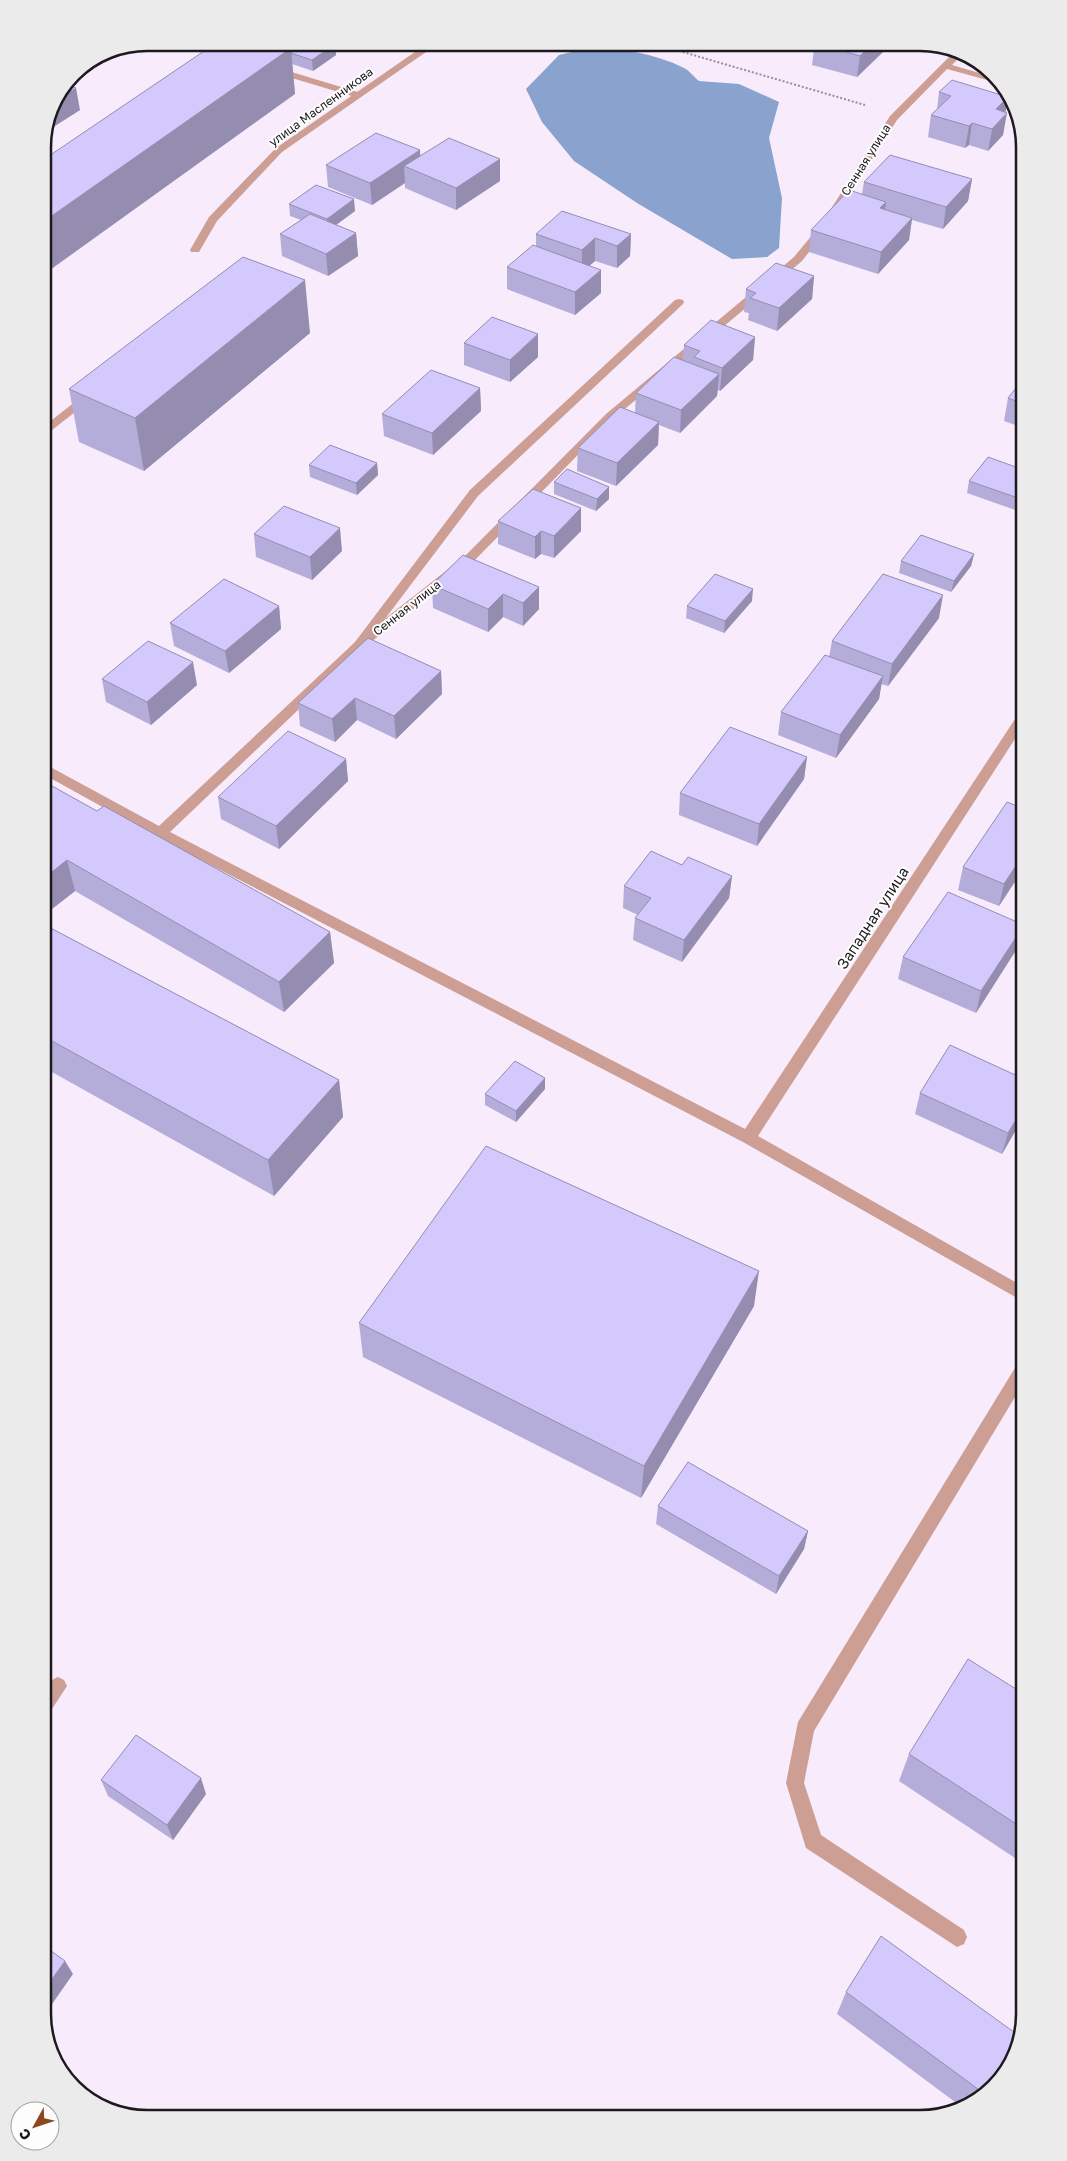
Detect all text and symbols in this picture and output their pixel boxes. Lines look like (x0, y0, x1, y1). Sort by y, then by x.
street label: улица Масленникова (266, 64, 376, 149)
street label: Сенная улица (838, 121, 894, 198)
street label: Сенная улица (370, 577, 443, 639)
street label: Западная улица (832, 863, 912, 972)
north arrow (10, 2101, 60, 2151)
text: С (15, 2125, 34, 2144)

